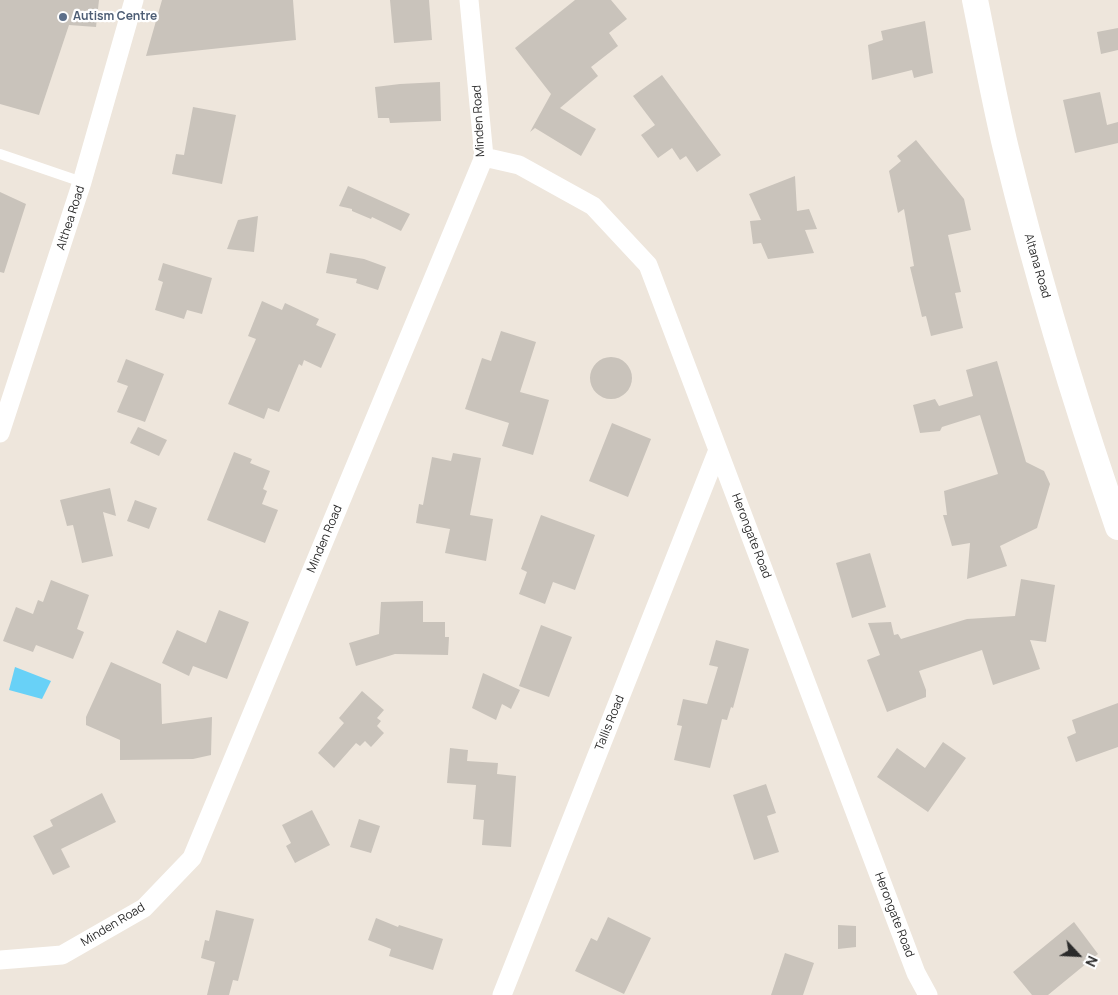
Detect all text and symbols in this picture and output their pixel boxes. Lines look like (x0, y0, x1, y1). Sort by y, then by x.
place label: Autism Centre (73, 10, 157, 24)
marker: Autism Centre (57, 11, 69, 23)
street label: Minden Road (470, 85, 488, 157)
street label: Althea Road (54, 184, 88, 252)
street label: Altana Road (1021, 232, 1053, 300)
street label: Herongate Road (728, 491, 774, 581)
street label: Minden Road (304, 503, 346, 575)
street label: Tallis Road (592, 693, 628, 753)
street label: Herongate Road (871, 870, 917, 960)
street label: Minden Road (78, 900, 148, 950)
north arrow (1053, 930, 1103, 980)
text: N (1081, 953, 1103, 970)

